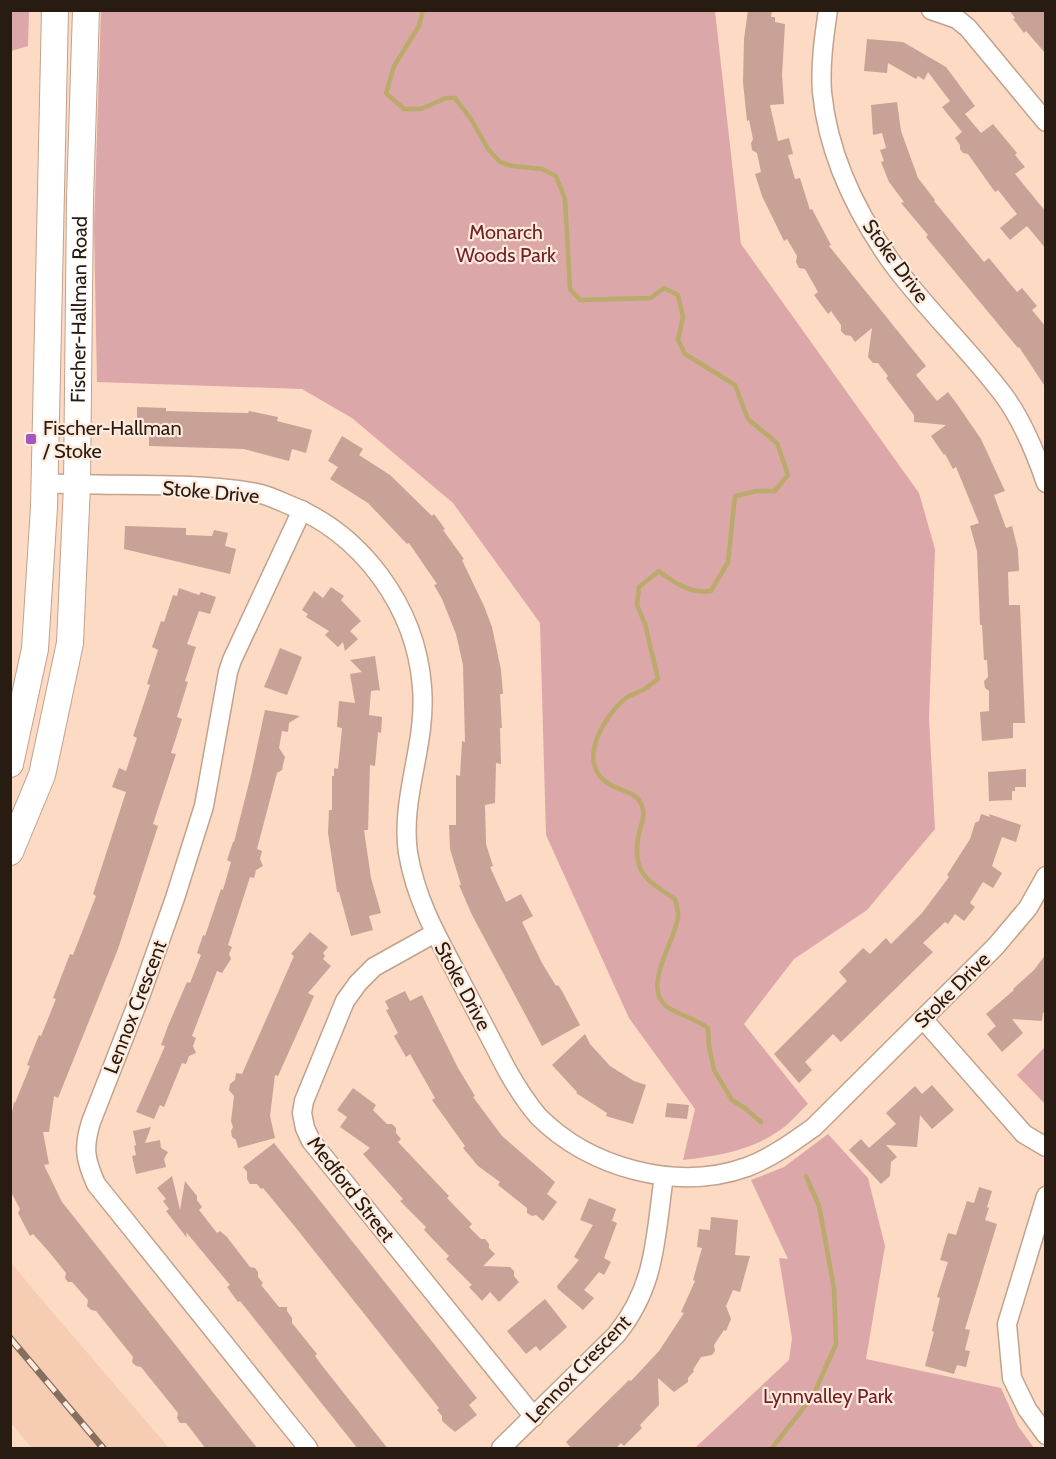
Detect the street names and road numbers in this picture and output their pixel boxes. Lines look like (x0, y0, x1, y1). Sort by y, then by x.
street label: Stoke Drive (858, 215, 934, 307)
street label: Fischer-Hallman Road (66, 216, 92, 403)
street label: Stoke Drive (162, 476, 260, 508)
street label: Lennox Crescent (99, 937, 172, 1077)
street label: Stoke Drive (430, 937, 496, 1035)
street label: Stoke Drive (909, 947, 995, 1033)
street label: Medford Street (302, 1131, 400, 1247)
street label: Lennox Crescent (520, 1310, 636, 1428)

